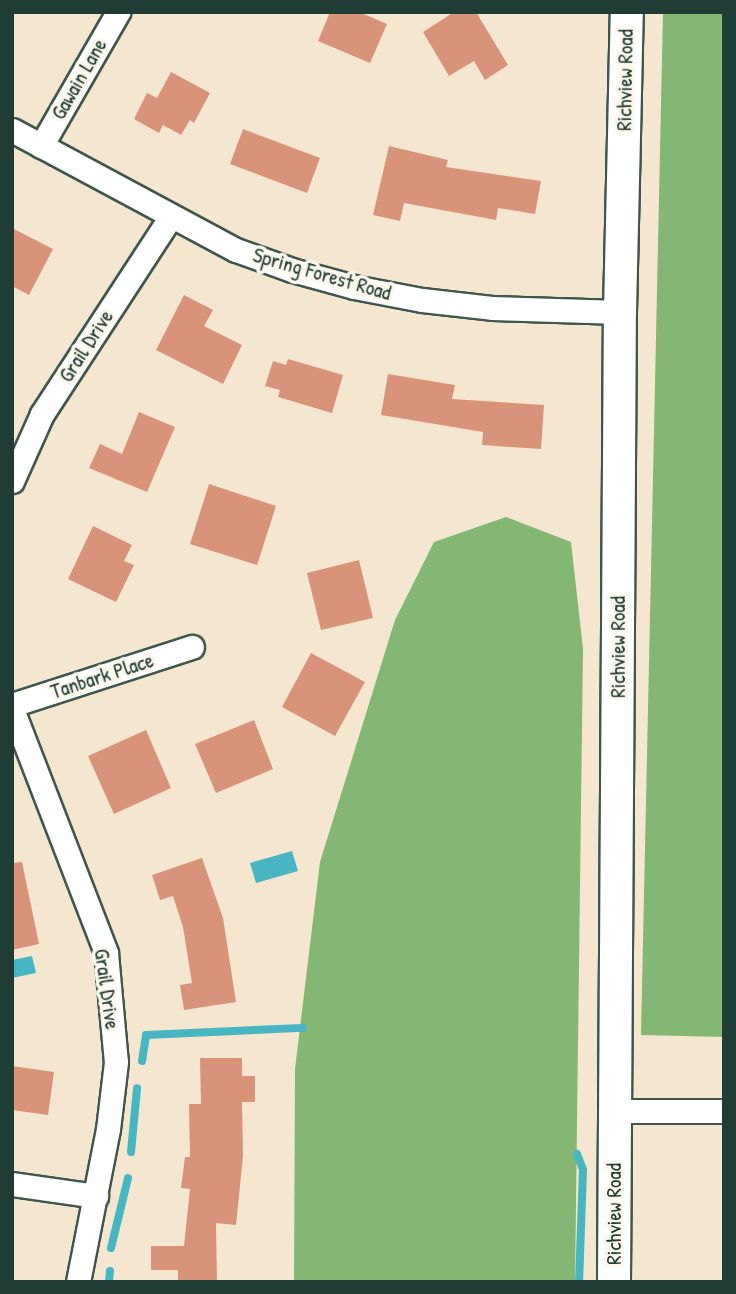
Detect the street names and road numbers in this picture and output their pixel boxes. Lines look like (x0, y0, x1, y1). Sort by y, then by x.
street label: Richview Road (612, 29, 638, 131)
street label: Gawain Lane (46, 34, 112, 124)
street label: Spring Forest Road (250, 242, 394, 306)
street label: Grail Drive (53, 305, 119, 387)
street label: Richview Road (605, 596, 631, 698)
street label: Tanbark Place (47, 648, 157, 704)
street label: Grail Drive (89, 947, 125, 1031)
street label: Richview Road (601, 1163, 627, 1265)

